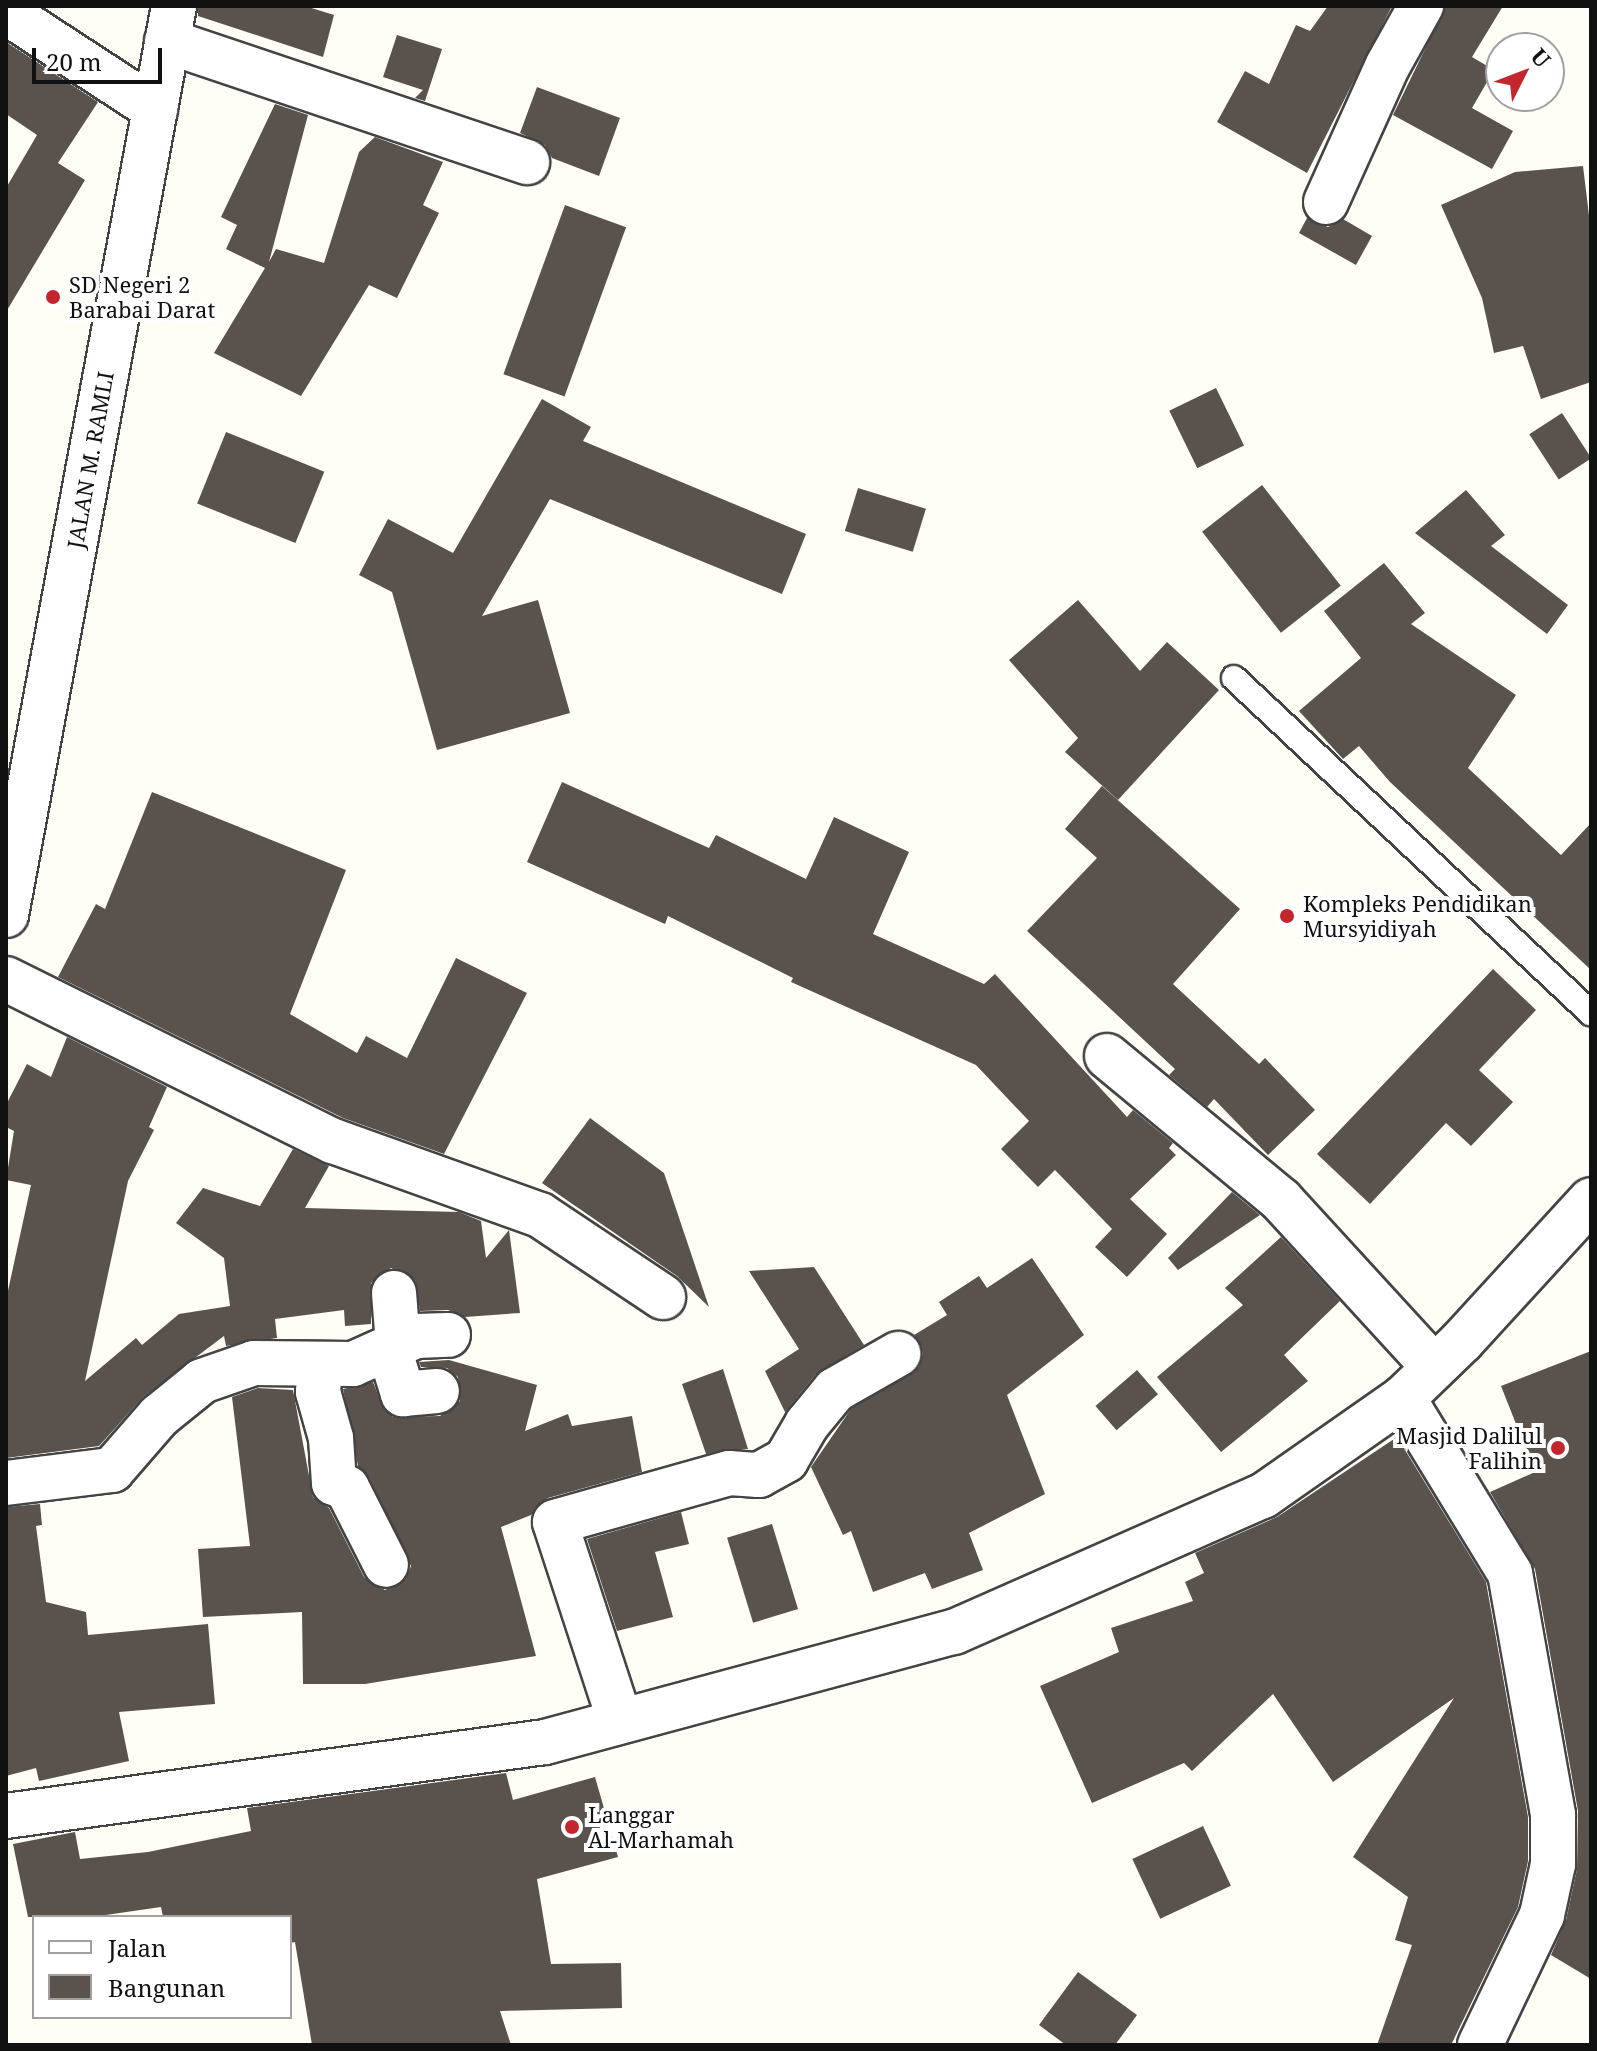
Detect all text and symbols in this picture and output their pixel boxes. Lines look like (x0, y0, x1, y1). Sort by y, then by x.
scale bar (36, 32, 166, 82)
north arrow (1485, 32, 1565, 112)
text: U (1525, 41, 1558, 73)
text: 20 m (46, 45, 102, 78)
place label: SD Negeri 2 Barabai Darat (69, 271, 215, 322)
marker: SD Negeri 2 Barabai Darat (44, 288, 62, 306)
street label: JALAN M. RAMLI (61, 369, 119, 551)
place label: Kompleks Pendidikan Mursyidiyah (1303, 890, 1532, 942)
marker: Kompleks Pendidikan Mursyidiyah (1278, 907, 1296, 925)
place label: Masjid Dalilul Falihin (1396, 1422, 1542, 1474)
marker: Masjid Dalilul Falihin (1549, 1439, 1567, 1457)
place label: Langgar Al-Marhamah (588, 1801, 734, 1852)
marker: Langgar Al-Marhamah (563, 1818, 581, 1836)
legend (32, 1915, 292, 2019)
text: Jalan (108, 1931, 167, 1964)
text: Bangunan (108, 1971, 225, 2004)

